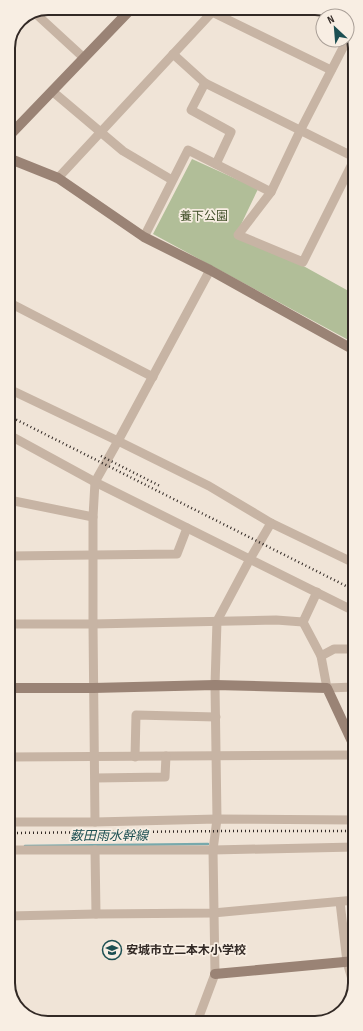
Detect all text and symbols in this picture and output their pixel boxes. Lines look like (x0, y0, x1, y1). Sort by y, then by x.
north arrow (315, 8, 355, 48)
text: N (325, 12, 336, 27)
park label: 養下公園 (180, 209, 228, 224)
water label: 薮田雨水幹線 (70, 828, 150, 844)
school or university icon: 安城市立二本木小学校 (101, 939, 123, 961)
place label: 安城市立二本木小学校 (126, 943, 246, 958)

